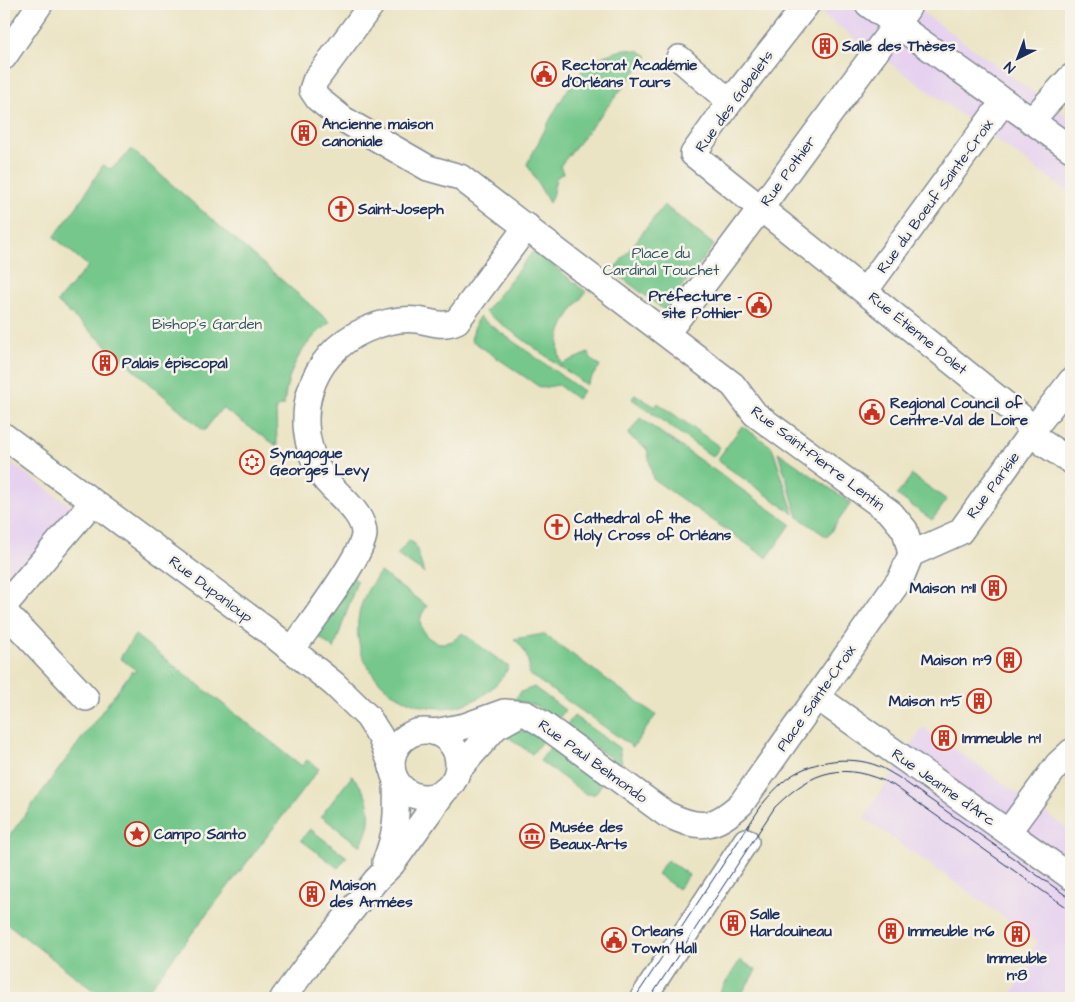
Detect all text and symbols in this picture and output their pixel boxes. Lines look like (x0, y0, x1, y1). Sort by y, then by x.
north arrow (992, 32, 1042, 82)
building icon: Salle des Thèses (812, 33, 838, 59)
place label: Salle des Thèses (841, 36, 956, 57)
street label: Rue des Gobelets (690, 46, 779, 156)
place label: Rectorat Académie d'Orléans Tours (561, 55, 697, 93)
text: N (1000, 56, 1020, 77)
public building icon: Rectorat Académie d'Orléans Tours (531, 61, 557, 87)
place label: Ancienne maison canoniale (322, 114, 434, 152)
street label: Rue du Boeuf Sainte-Croix (872, 114, 999, 278)
building icon: Ancienne maison canoniale (291, 120, 317, 146)
street label: Rue Pothier (756, 132, 821, 211)
church icon: Saint-Joseph (328, 196, 354, 222)
place label: Saint-Joseph (357, 199, 444, 220)
park label: Place du Cardinal Touchet (603, 243, 719, 281)
place label: Préfecture - site Pothier (649, 286, 743, 324)
street label: Rue Étienne Dolet (864, 287, 972, 380)
public building icon: Préfecture - site Pothier (746, 292, 772, 318)
park label: Bishop's Garden (152, 314, 263, 335)
building icon: Palais épiscopal (92, 350, 118, 376)
place label: Palais épiscopal (122, 353, 228, 374)
place label: Regional Council of Centre-Val de Loire (890, 393, 1028, 431)
public building icon: Regional Council of Centre-Val de Loire (859, 399, 885, 425)
street label: Rue Saint-Pierre Lentin (746, 401, 889, 516)
place label: Synagogue Georges Levy (269, 443, 370, 483)
street label: Rue Parisie (962, 448, 1025, 523)
synagogue icon: Synagogue Georges Levy (239, 449, 265, 475)
place label: Cathedral of the Holy Cross of Orléans (574, 508, 732, 547)
church icon: Cathedral of the Holy Cross of Orléans (544, 514, 570, 540)
street label: Rue Dupanloup (164, 551, 257, 628)
building icon: Maison n°11 (981, 575, 1007, 601)
place label: Maison n°11 (910, 578, 976, 599)
street label: Place Sainte-Croix (772, 640, 862, 756)
building icon: Maison n°9 (996, 647, 1022, 673)
place label: Maison n°9 (921, 650, 992, 671)
building icon: Maison n°5 (966, 688, 992, 714)
place label: Maison n°5 (889, 691, 962, 712)
street label: Rue Paul Belmondo (534, 715, 652, 809)
building icon: Immeuble n°1 (931, 725, 957, 751)
place label: Immeuble n°1 (962, 728, 1041, 749)
street label: Rue Jeanne d'Arc (887, 744, 1000, 831)
place label: Musée des Beaux-Arts (550, 817, 628, 855)
place icon: Campo Santo (124, 821, 150, 847)
museum icon: Musée des Beaux-Arts (519, 823, 545, 849)
place label: Campo Santo (154, 824, 247, 845)
place label: Maison des Armées (329, 875, 413, 913)
building icon: Maison des Armées (299, 881, 325, 907)
place label: Salle Hardouineau (749, 904, 832, 942)
building icon: Salle Hardouineau (720, 910, 746, 936)
building icon: Immeuble n°6 (878, 918, 904, 944)
place label: Orleans Town Hall (631, 921, 697, 959)
place label: Immeuble n°6 (908, 921, 995, 942)
building icon: Immeuble n°8 (1004, 921, 1030, 947)
public building icon: Orleans Town Hall (601, 927, 627, 953)
place label: Immeuble n°8 (987, 948, 1047, 986)

